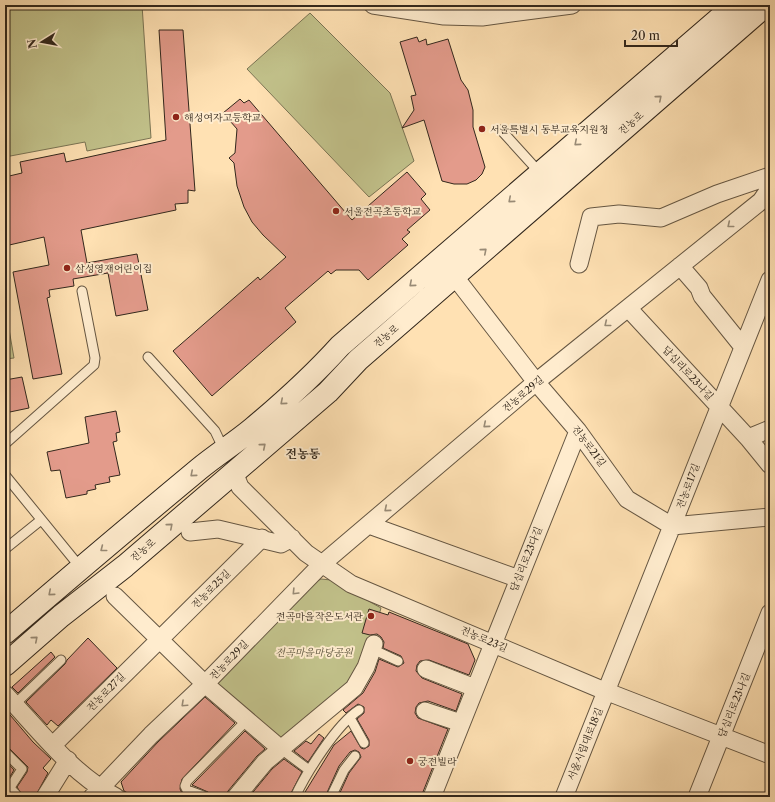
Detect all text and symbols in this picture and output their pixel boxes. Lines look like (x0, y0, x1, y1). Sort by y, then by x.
north arrow (22, 22, 62, 62)
scale bar (625, 22, 677, 48)
text: 20 m (631, 28, 660, 43)
text: N (24, 37, 40, 50)
one-way arrow (654, 96, 662, 103)
street label: 전농로 (616, 108, 646, 137)
place label: 해성여자고등학교 (184, 111, 262, 124)
marker: 해성여자고등학교 (171, 112, 181, 122)
place label: 서울특별시 동부교육지원청 (490, 123, 609, 136)
marker: 서울특별시 동부교육지원청 (477, 124, 487, 134)
one-way arrow (574, 138, 581, 145)
one-way arrow (508, 195, 516, 202)
place label: 서울전곡초등학교 (344, 205, 422, 218)
marker: 서울전곡초등학교 (331, 206, 341, 216)
one-way arrow (728, 220, 735, 227)
one-way arrow (479, 248, 487, 256)
place label: 삼성영재어린이집 (75, 262, 152, 275)
marker: 삼성영재어린이집 (62, 263, 72, 273)
one-way arrow (410, 280, 417, 287)
one-way arrow (605, 320, 612, 327)
street label: 전농로 (371, 321, 402, 350)
street label: 답십리로23나길 (660, 343, 716, 403)
street label: 전농로29길 (500, 373, 546, 415)
one-way arrow (280, 397, 288, 404)
one-way arrow (483, 421, 490, 428)
street label: 전농로21길 (569, 423, 609, 469)
one-way arrow (259, 444, 266, 451)
district label: 전농동 (286, 446, 321, 461)
street label: 전농로17길 (673, 461, 703, 511)
one-way arrow (190, 469, 198, 476)
one-way arrow (384, 505, 391, 512)
one-way arrow (166, 524, 173, 531)
street label: 답십리로23다길 (507, 524, 545, 594)
street label: 전농로 (128, 535, 158, 564)
one-way arrow (101, 545, 108, 552)
street label: 전농로25길 (189, 567, 233, 611)
one-way arrow (292, 587, 300, 595)
one-way arrow (48, 589, 56, 596)
place label: 전곡마을작은도서관 (276, 610, 363, 623)
marker: 전곡마을작은도서관 (366, 611, 376, 621)
street label: 전농로23길 (458, 623, 510, 655)
one-way arrow (30, 637, 37, 644)
street label: 전농로29길 (207, 637, 251, 683)
park label: 전곡마을마당공원 (275, 646, 354, 659)
street label: 전농로27길 (84, 670, 128, 714)
street label: 답십리로23나길 (715, 670, 753, 740)
one-way arrow (181, 700, 189, 707)
street label: 서울시립대로18길 (564, 706, 606, 782)
place label: 궁전빌라 (418, 755, 457, 768)
marker: 궁전빌라 (405, 756, 415, 766)

